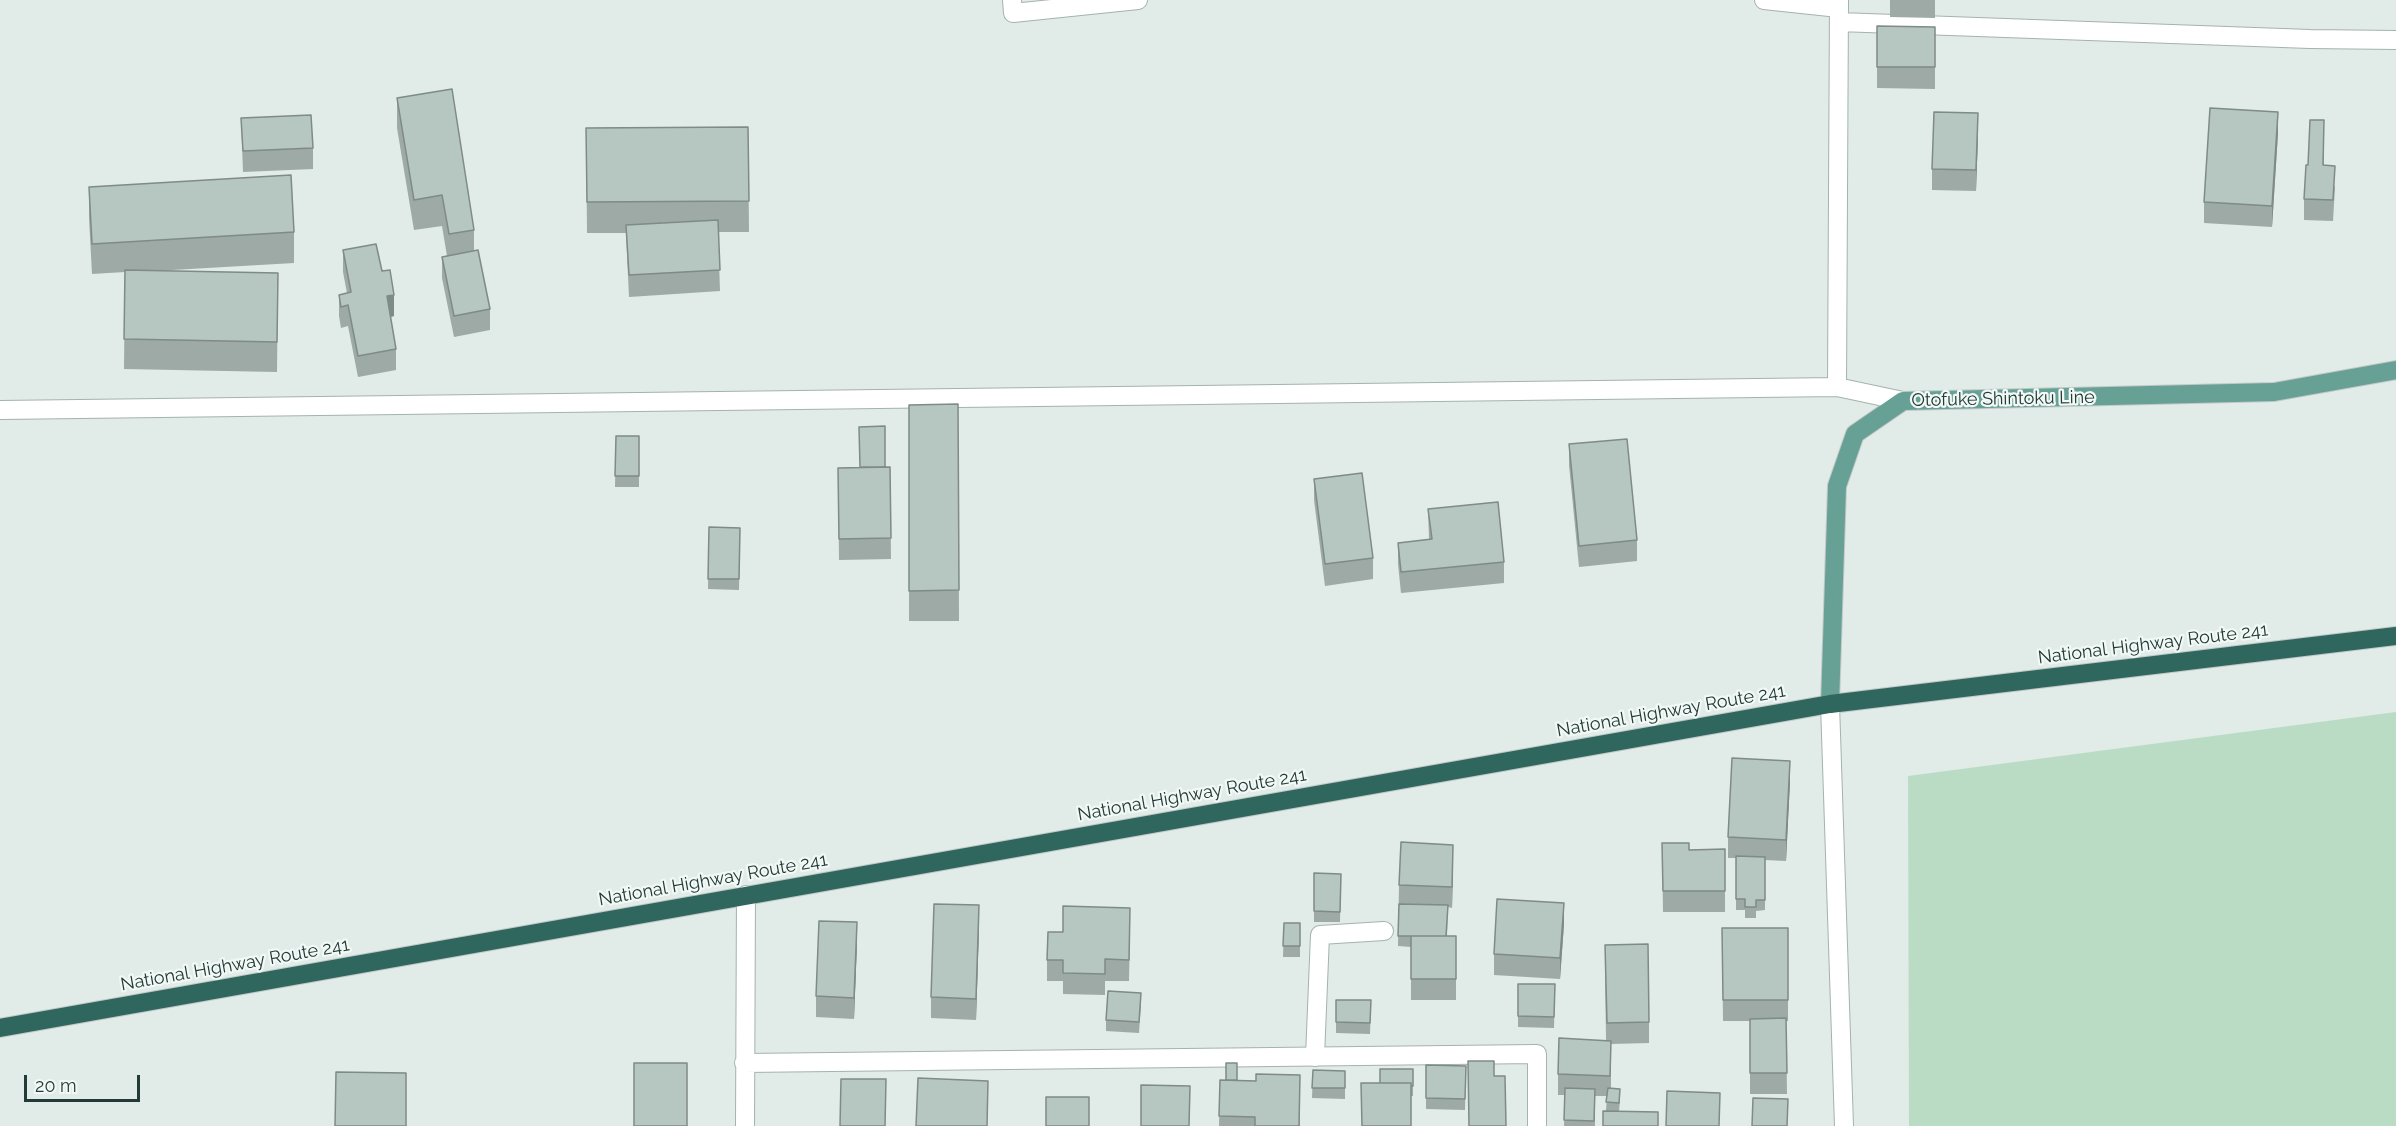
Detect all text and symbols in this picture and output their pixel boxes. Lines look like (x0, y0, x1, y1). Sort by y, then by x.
street label: Otofuke Shintoku Line (1911, 387, 2095, 411)
street label: National Highway Route 241 (2037, 619, 2269, 669)
street label: National Highway Route 241 (1555, 680, 1787, 742)
street label: National Highway Route 241 (1076, 764, 1308, 826)
street label: National Highway Route 241 (597, 849, 829, 911)
street label: National Highway Route 241 (119, 934, 351, 996)
scale bar (27, 1063, 142, 1101)
text: 20 m (35, 1075, 77, 1096)

